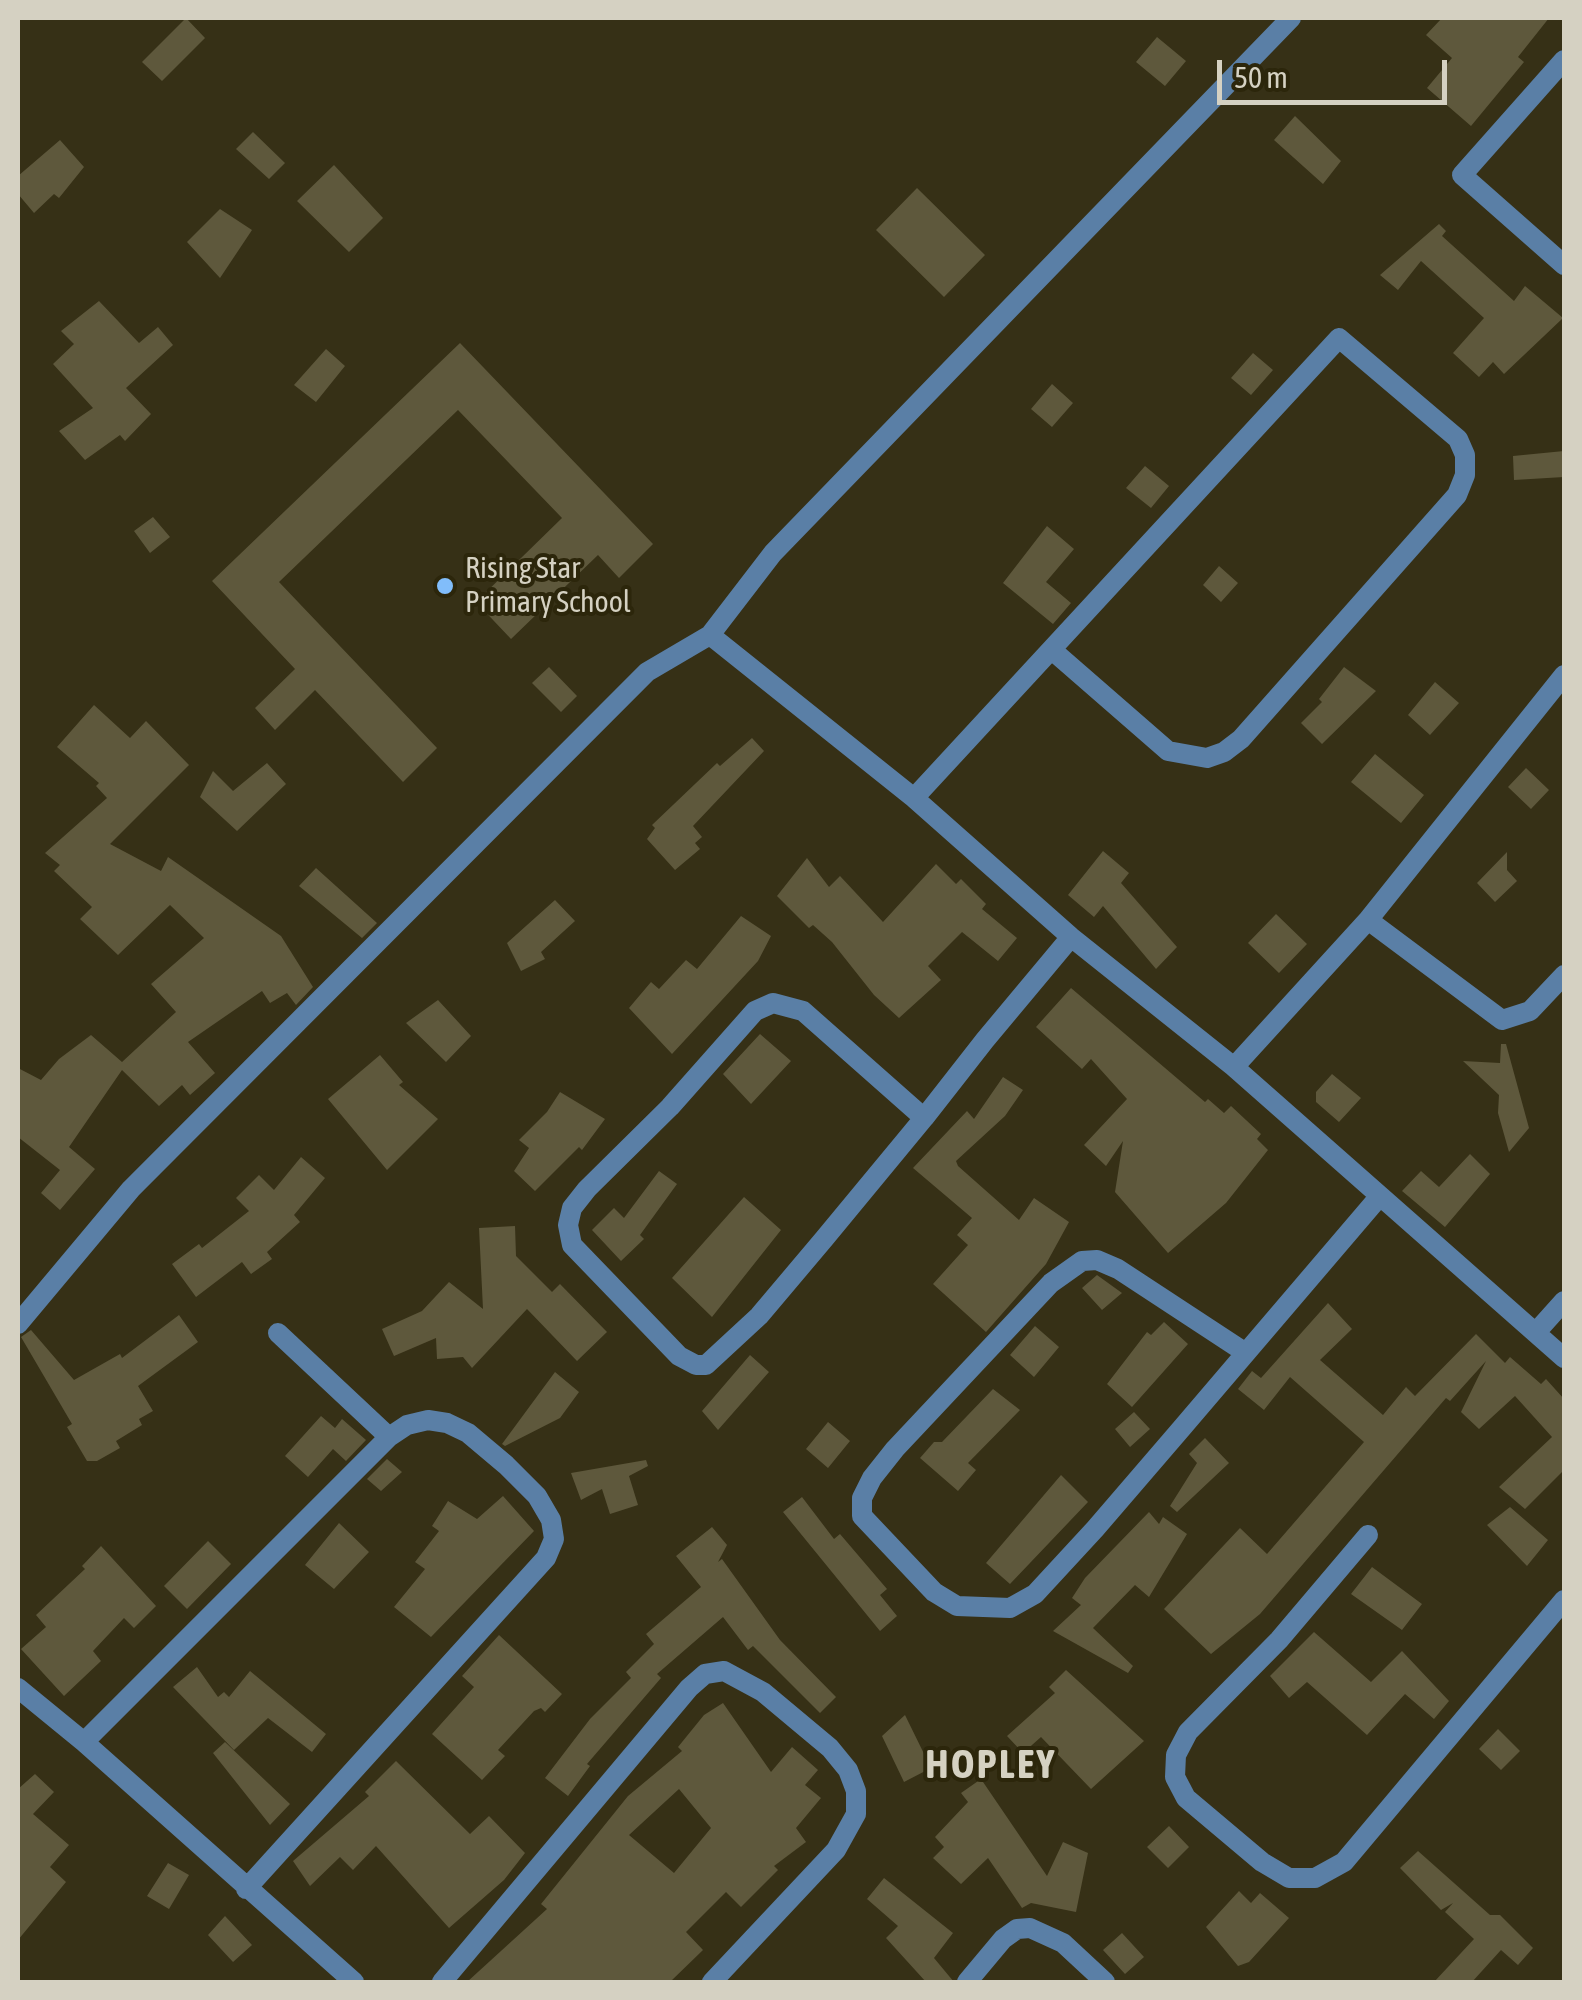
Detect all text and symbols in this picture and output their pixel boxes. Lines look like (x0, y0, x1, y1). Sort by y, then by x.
scale bar (1222, 40, 1452, 102)
text: 50 m (1234, 60, 1288, 94)
place label: Rising Star Primary School (465, 551, 631, 622)
marker: Rising Star Primary School (434, 575, 456, 597)
district label: HOPLEY (925, 1741, 1057, 1789)

